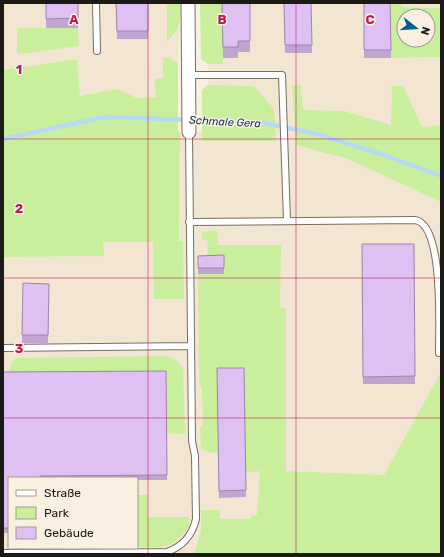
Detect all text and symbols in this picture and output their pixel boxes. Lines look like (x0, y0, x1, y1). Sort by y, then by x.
north arrow (396, 8, 436, 48)
text: A (69, 12, 79, 27)
text: B (217, 12, 227, 27)
text: C (365, 12, 375, 27)
text: N (418, 25, 432, 37)
text: 1 (16, 62, 22, 77)
water label: Schmale Gera (189, 114, 262, 130)
text: 2 (15, 201, 23, 216)
text: 3 (15, 341, 24, 356)
legend (8, 477, 138, 549)
text: Straße (44, 486, 81, 500)
text: Park (44, 506, 70, 520)
text: Gebäude (44, 526, 94, 540)

